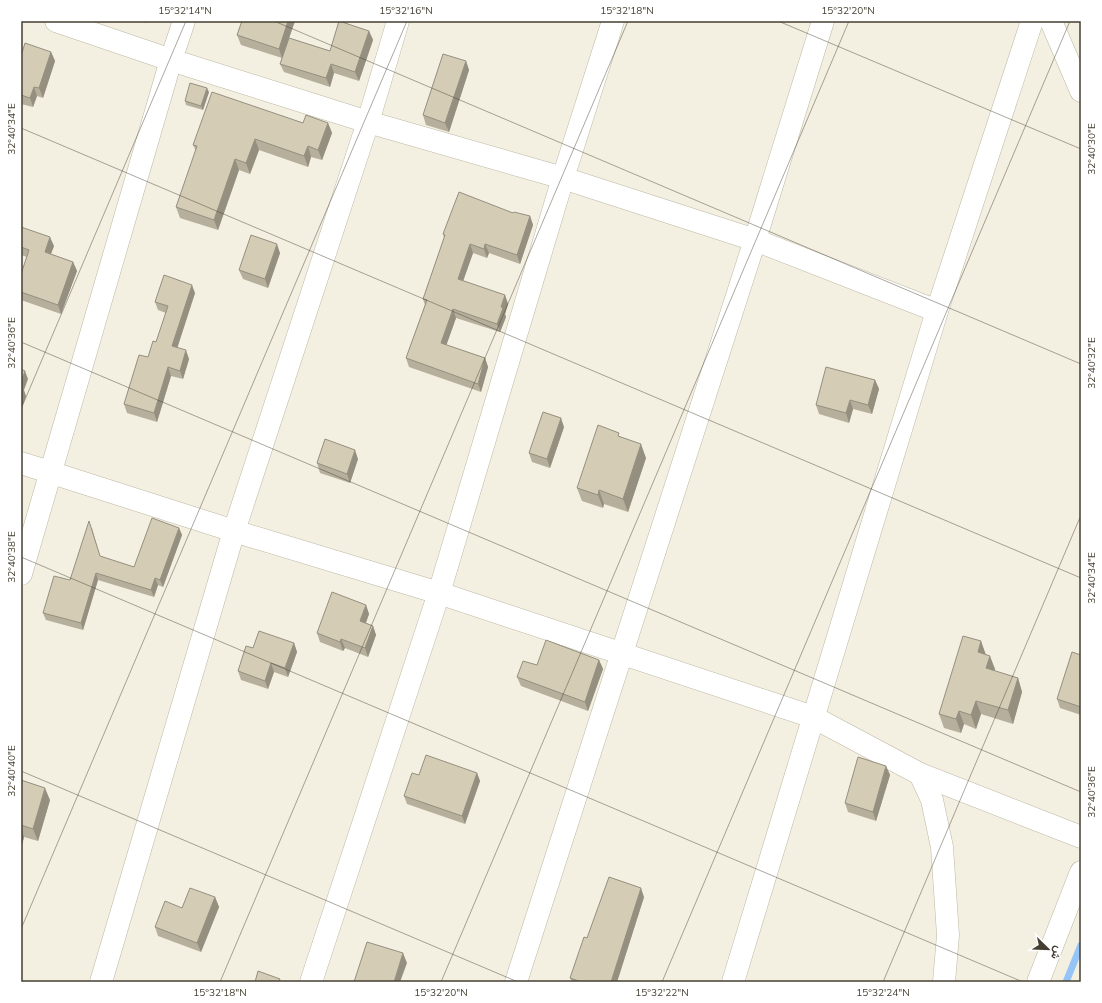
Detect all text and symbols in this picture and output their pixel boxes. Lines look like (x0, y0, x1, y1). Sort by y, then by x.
text: 15°32'14"N (158, 4, 212, 17)
text: 15°32'16"N (379, 4, 433, 17)
text: 15°32'18"N (600, 4, 654, 17)
text: 15°32'20"N (821, 4, 875, 17)
text: 32°40'34"E (5, 103, 18, 155)
text: 32°40'30"E (1085, 123, 1098, 175)
text: 32°40'36"E (5, 317, 18, 369)
text: 32°40'32"E (1085, 337, 1098, 389)
text: 32°40'38"E (5, 531, 18, 583)
text: 32°40'34"E (1085, 552, 1098, 604)
text: 32°40'40"E (5, 745, 18, 797)
text: 32°40'36"E (1085, 766, 1098, 818)
north arrow (1028, 929, 1068, 969)
text: ش (1048, 944, 1066, 962)
text: 15°32'18"N (193, 986, 247, 999)
text: 15°32'20"N (414, 986, 468, 999)
text: 15°32'22"N (635, 986, 689, 999)
text: 15°32'24"N (856, 986, 910, 999)

